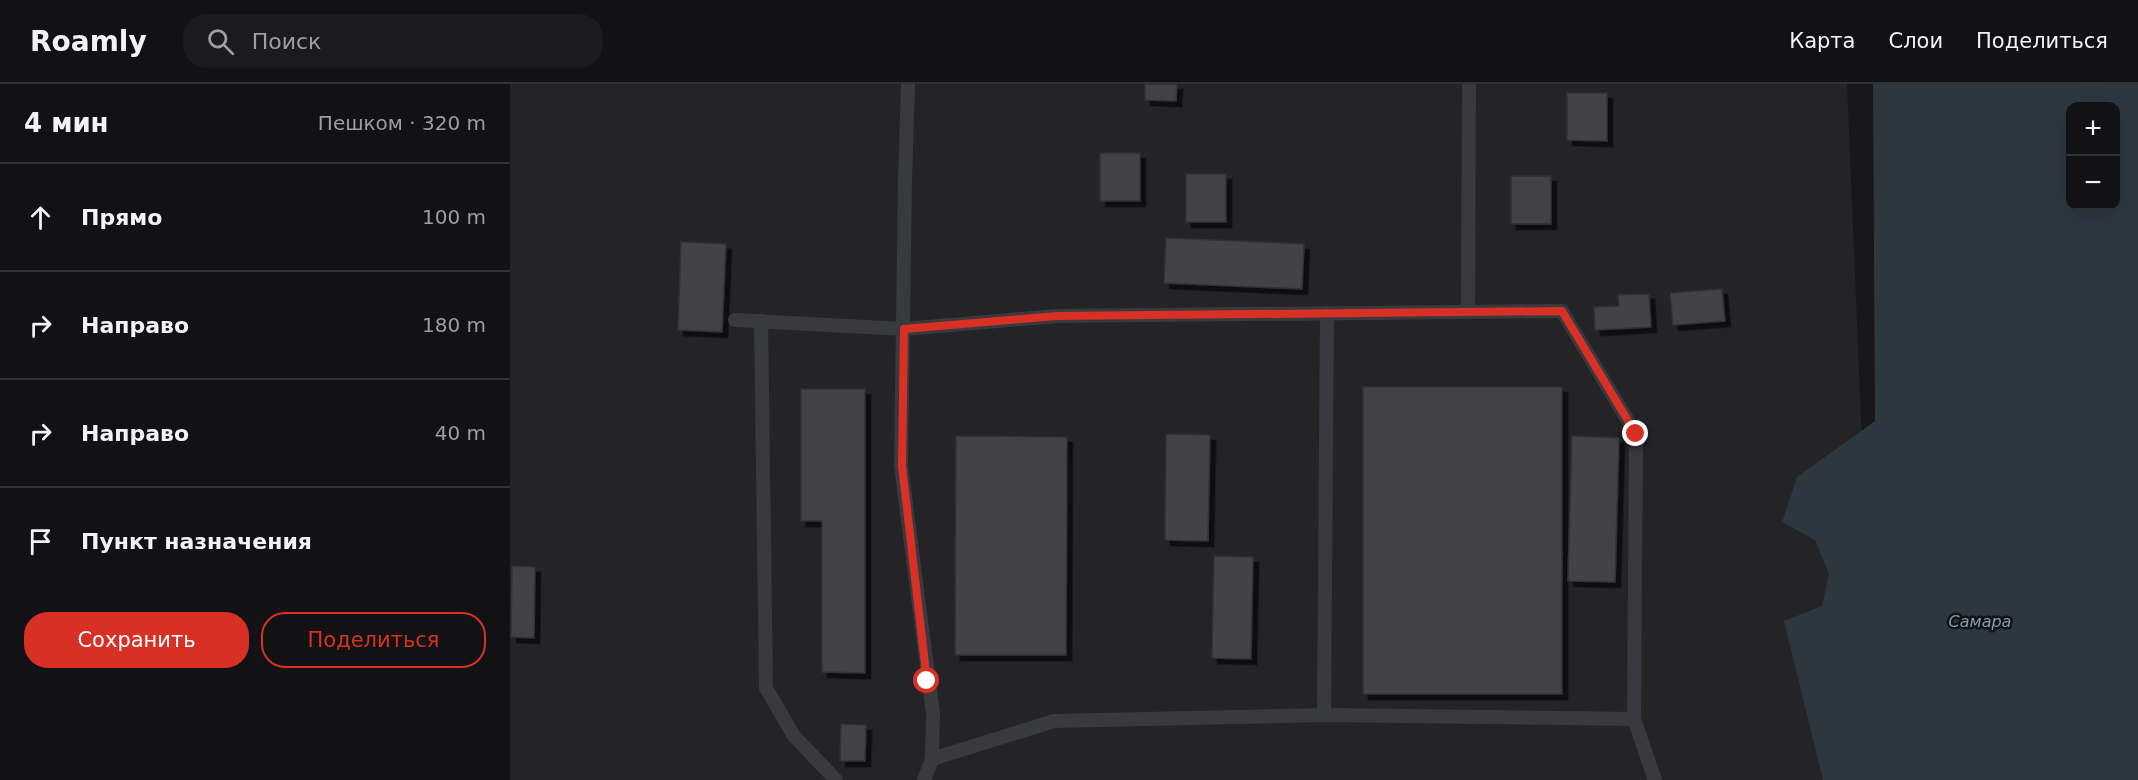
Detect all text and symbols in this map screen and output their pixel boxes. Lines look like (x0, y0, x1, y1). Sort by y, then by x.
search box (183, 14, 603, 68)
text: Roamly (30, 25, 147, 58)
icon: search (204, 25, 237, 58)
text: Поиск (252, 29, 321, 54)
text: Карта (1789, 29, 1855, 53)
text: Слои (1888, 29, 1943, 53)
text: Поделиться (1976, 29, 2108, 53)
map controls (2066, 102, 2120, 210)
button: + (2066, 102, 2120, 156)
text: 4 мин (24, 108, 109, 138)
text: Пешком · 320 m (318, 111, 486, 135)
button: − (2066, 156, 2120, 210)
icon: ahead (24, 201, 57, 234)
text: Прямо (81, 205, 162, 230)
text: 100 m (422, 205, 486, 229)
icon: right (24, 309, 57, 342)
text: Направо (81, 313, 189, 338)
text: 180 m (422, 313, 486, 337)
icon: right (24, 417, 57, 450)
route end (1622, 420, 1648, 446)
text: Направо (81, 421, 189, 446)
text: 40 m (435, 421, 486, 445)
icon: arrive (24, 525, 57, 558)
text: Пункт назначения (81, 529, 312, 554)
button: Сохранить (24, 612, 249, 668)
button: Поделиться (261, 612, 486, 668)
water label: Самара (1949, 612, 2011, 631)
route start (913, 667, 939, 693)

